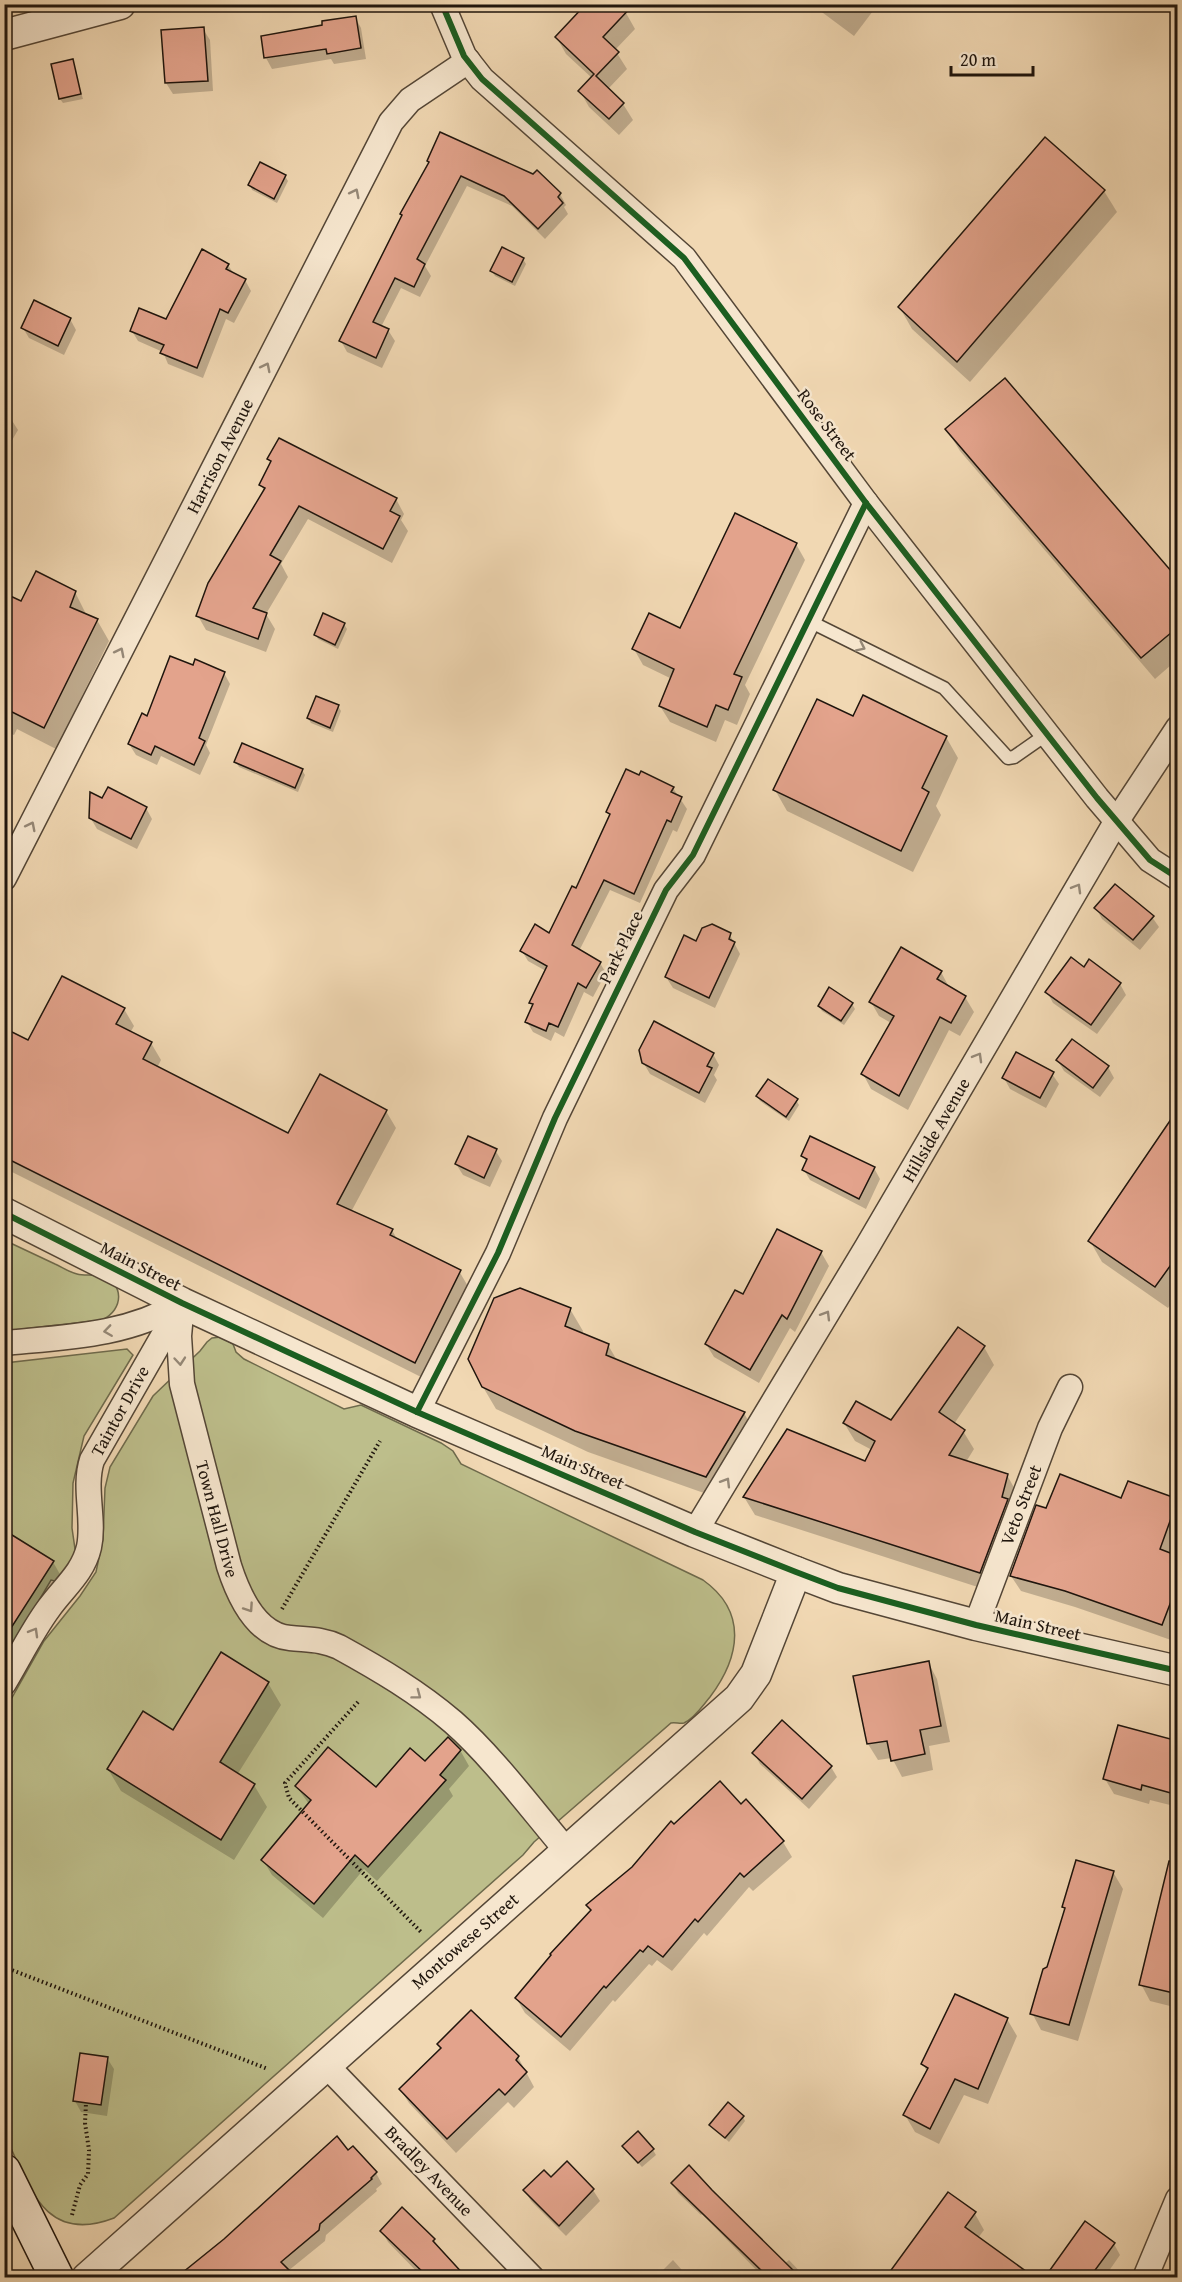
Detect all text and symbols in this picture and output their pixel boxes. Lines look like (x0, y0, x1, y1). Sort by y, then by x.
scale bar (951, 39, 1034, 77)
text: 20 m (960, 46, 996, 73)
one-way arrow (348, 189, 359, 199)
one-way arrow (259, 362, 270, 373)
street label: Rose Street (791, 383, 864, 467)
street label: Harrison Avenue (179, 393, 260, 518)
one-way arrow (855, 640, 866, 651)
one-way arrow (113, 648, 124, 659)
one-way arrow (24, 822, 35, 832)
one-way arrow (1070, 884, 1081, 894)
street label: Park Place (591, 906, 650, 988)
one-way arrow (971, 1053, 983, 1063)
street label: Hillside Avenue (895, 1072, 976, 1187)
street label: Main Street (96, 1234, 187, 1298)
one-way arrow (819, 1311, 831, 1321)
one-way arrow (104, 1325, 113, 1337)
one-way arrow (173, 1357, 186, 1366)
street label: Taintor Drive (83, 1360, 156, 1461)
street label: Main Street (537, 1437, 630, 1496)
street label: Town Hall Drive (189, 1457, 246, 1580)
street label: Veto Street (993, 1460, 1048, 1549)
one-way arrow (718, 1478, 730, 1488)
street label: Main Street (992, 1601, 1085, 1648)
one-way arrow (242, 1602, 253, 1613)
one-way arrow (27, 1628, 38, 1638)
one-way arrow (411, 1688, 422, 1699)
street label: Montowese Street (405, 1886, 525, 1995)
street label: Bradley Avenue (379, 2119, 480, 2222)

